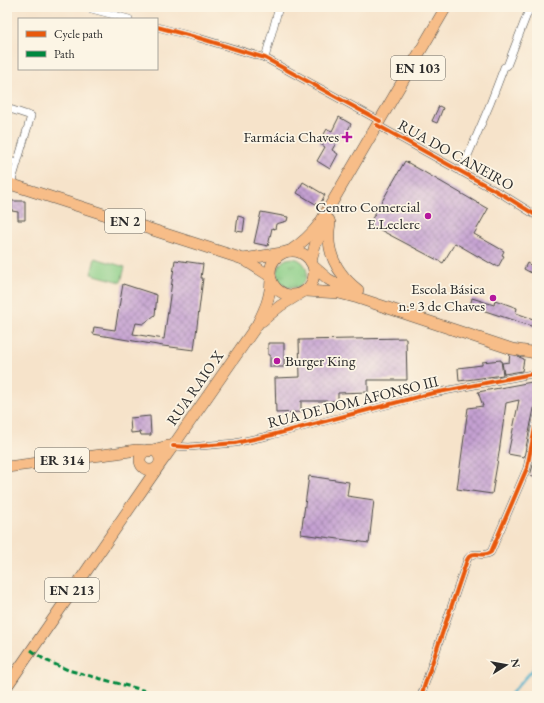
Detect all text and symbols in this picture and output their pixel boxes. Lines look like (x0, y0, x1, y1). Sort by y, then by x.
legend (18, 18, 158, 70)
text: Cycle path (54, 26, 103, 42)
text: Path (54, 46, 75, 62)
road number: EN 103 (391, 56, 445, 80)
street label: RUA DO CANEIRO (395, 115, 517, 194)
place label: Farmácia Chaves (243, 127, 339, 146)
marker: Farmácia Chaves (342, 132, 352, 142)
place label: Centro Comercial E.Leclerc (315, 197, 420, 233)
road number: EN 2 (105, 209, 145, 233)
marker: Centro Comercial E.Leclerc (423, 211, 433, 221)
place label: Escola Básica n.º 3 de Chaves (398, 279, 485, 315)
marker: Escola Básica n.º 3 de Chaves (488, 293, 498, 303)
street label: RUA RAIO X (162, 346, 228, 429)
place label: Burger King (285, 351, 356, 370)
marker: Burger King (272, 356, 282, 366)
street label: RUA DE DOM AFONSO III (266, 371, 440, 432)
road number: ER 314 (35, 448, 89, 472)
road number: EN 213 (45, 578, 99, 602)
north arrow (486, 645, 526, 685)
text: N (508, 657, 524, 669)

